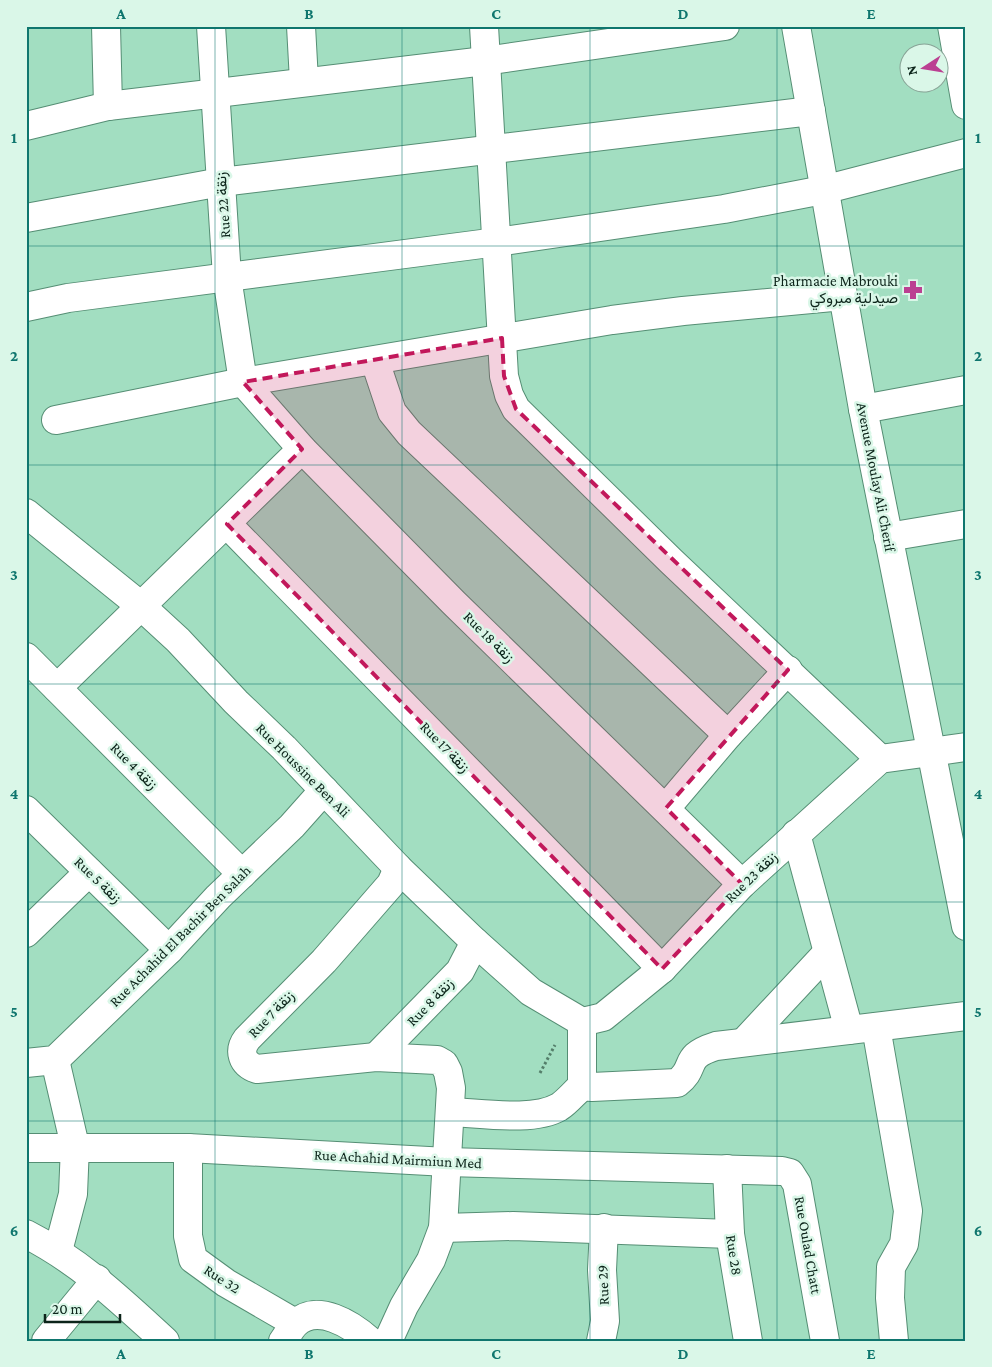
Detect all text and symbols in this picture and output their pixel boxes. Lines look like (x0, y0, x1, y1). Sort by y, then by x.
text: A (115, 5, 126, 22)
text: B (304, 5, 314, 22)
text: C (491, 5, 501, 22)
text: D (677, 5, 689, 22)
text: E (866, 5, 876, 22)
north arrow (900, 42, 950, 92)
text: N (902, 64, 920, 77)
text: 1 (11, 129, 17, 146)
text: 1 (975, 129, 981, 146)
street label: Rue 22 زنقة (213, 171, 234, 239)
place label: Pharmacie Mabrouki صيدلية مبروكي (773, 273, 898, 311)
pharmacy icon: Pharmacie Mabrouki صيدلية مبروكي (902, 279, 924, 301)
text: 2 (10, 347, 18, 364)
text: 2 (974, 347, 982, 364)
street label: Avenue Moulay Ali Cherif (853, 401, 899, 555)
text: 3 (10, 566, 18, 583)
text: 3 (974, 566, 982, 583)
street label: Rue 18 زنقة (460, 608, 518, 666)
street label: Rue 17 زنقة (416, 718, 473, 776)
street label: Rue Houssine Ben Ali (253, 720, 353, 820)
street label: Rue 4 زنقة (107, 739, 161, 793)
text: 4 (10, 785, 19, 802)
text: 4 (974, 785, 983, 802)
street label: Rue 23 زنقة (722, 848, 781, 906)
street label: Rue 5 زنقة (71, 854, 125, 907)
street label: Rue Achahid El Bachir Ben Salah (106, 862, 254, 1010)
street label: Rue 8 زنقة (403, 975, 457, 1030)
street label: Rue 7 زنقة (245, 987, 298, 1041)
text: 5 (10, 1003, 18, 1020)
text: 5 (974, 1003, 982, 1020)
street label: Rue Achahid Mairmiun Med (314, 1147, 483, 1171)
street label: Rue Oulad Chatt (792, 1195, 825, 1296)
text: 6 (10, 1222, 18, 1239)
text: 6 (974, 1222, 982, 1239)
street label: Rue 28 (723, 1234, 745, 1276)
street label: Rue 32 (201, 1261, 243, 1297)
street label: Rue 29 (594, 1265, 612, 1305)
scale bar (45, 1292, 120, 1324)
text: 20 m (52, 1301, 83, 1317)
text: A (115, 1345, 126, 1362)
text: B (304, 1345, 314, 1362)
text: C (491, 1345, 501, 1362)
text: D (677, 1345, 689, 1362)
text: E (866, 1345, 876, 1362)

